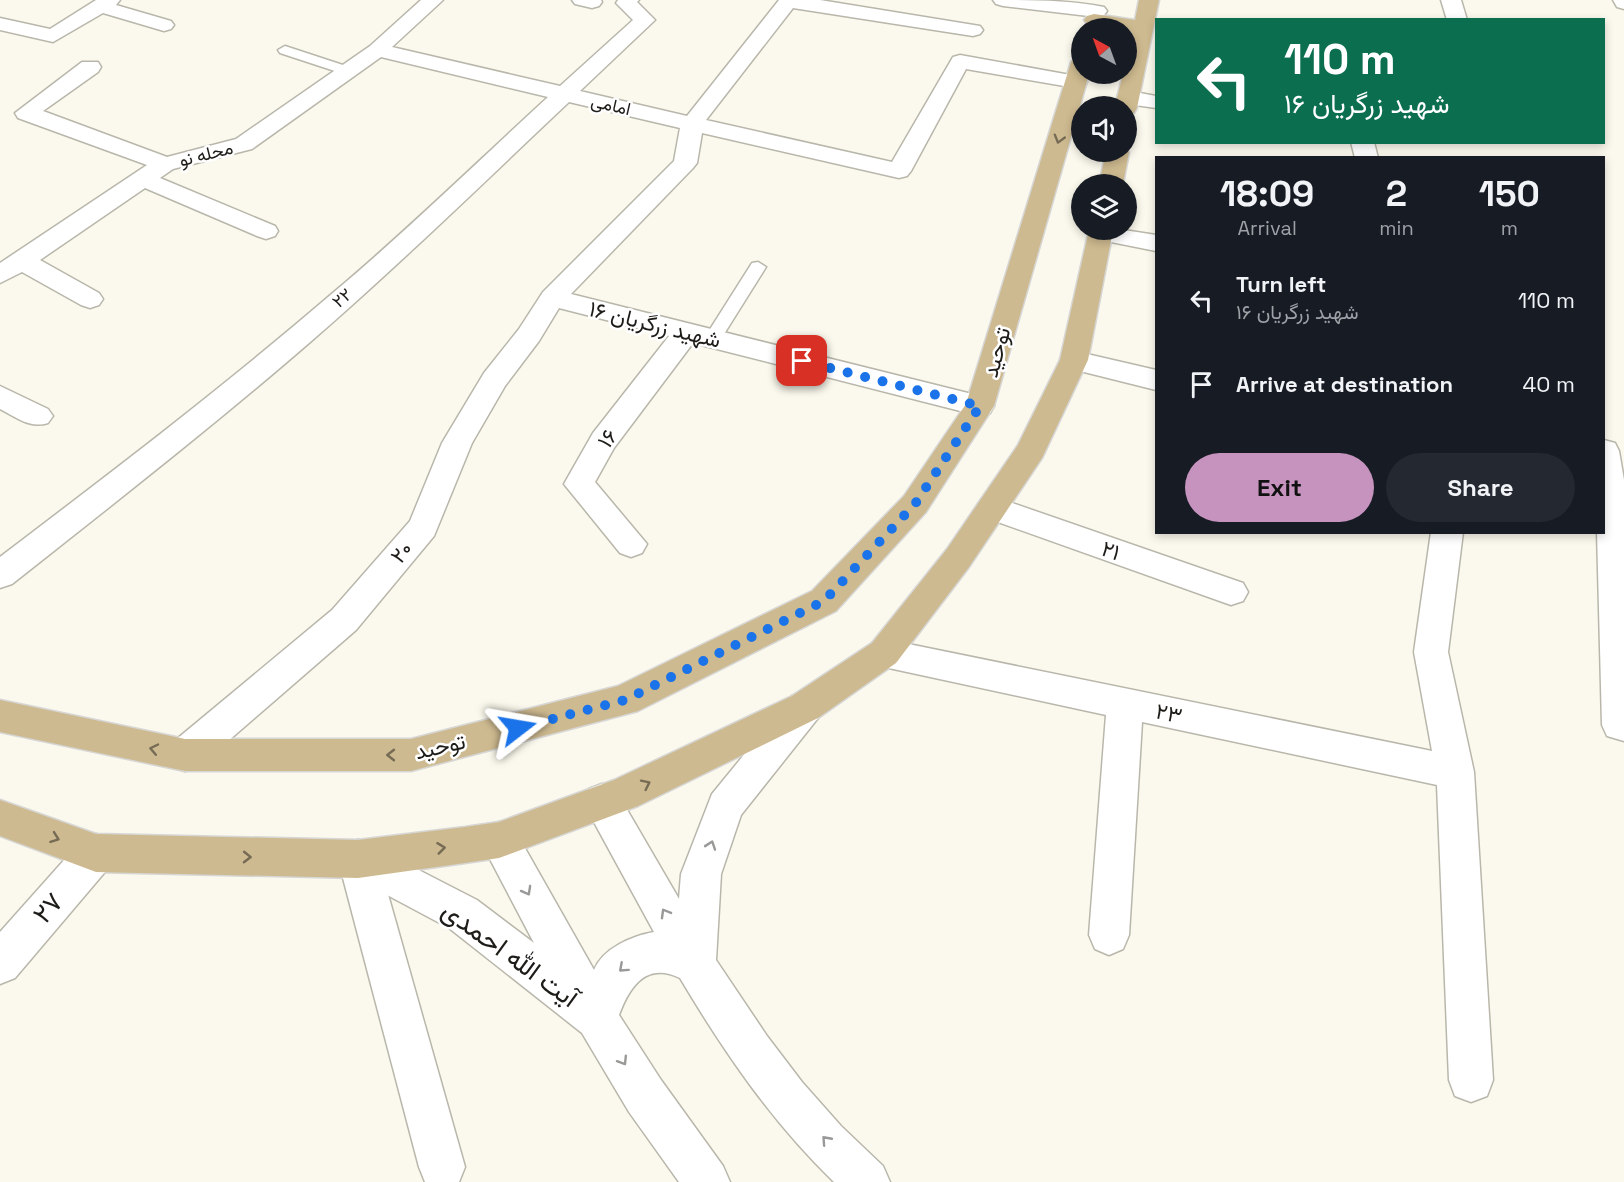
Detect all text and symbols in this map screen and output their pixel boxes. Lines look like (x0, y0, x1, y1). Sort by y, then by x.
north arrow (1071, 18, 1137, 84)
map controls (1071, 18, 1137, 240)
text: 110 m (1284, 33, 1396, 86)
icon: left (1185, 42, 1263, 120)
text: ۱۶ شهید زرگریان (1284, 86, 1449, 121)
street label: امامی (589, 89, 633, 120)
button: sound (1071, 96, 1137, 162)
one-way arrow (1054, 133, 1066, 144)
street label: محله نو (177, 136, 235, 171)
text: 18:09 (1220, 171, 1314, 217)
text: 2 (1386, 171, 1407, 217)
text: 150 (1479, 171, 1540, 217)
button: layers (1071, 174, 1137, 240)
text: Arrival (1237, 215, 1297, 241)
text: min (1379, 215, 1414, 241)
text: m (1501, 215, 1518, 241)
text: Turn left (1236, 270, 1326, 298)
street label: ۲۲ (327, 283, 356, 312)
icon: left (1185, 284, 1218, 317)
text: 110 m (1518, 286, 1575, 314)
street label: ۱۶ شهید زرگریان (586, 294, 724, 354)
text: ۱۶ شهید زرگریان (1236, 299, 1359, 325)
street label: توحید (976, 323, 1017, 380)
pin (776, 335, 827, 386)
icon: arrive (785, 344, 818, 377)
icon: arrive (1185, 368, 1218, 401)
text: Arrive at destination (1236, 370, 1453, 398)
text: 40 m (1523, 370, 1575, 398)
street label: ۱۶ (591, 423, 623, 453)
button: Exit (1185, 453, 1374, 522)
button: Share (1386, 453, 1575, 522)
street label: ۲۱ (1098, 534, 1124, 566)
street label: ۲۰ (384, 535, 418, 569)
position arrow (486, 696, 550, 760)
street label: ۲۳ (1153, 697, 1185, 729)
street label: توحید (412, 727, 468, 765)
one-way arrow (150, 743, 160, 756)
one-way arrow (386, 749, 395, 761)
one-way arrow (640, 779, 651, 791)
one-way arrow (49, 831, 60, 844)
one-way arrow (704, 840, 717, 851)
one-way arrow (437, 843, 446, 855)
one-way arrow (243, 850, 252, 863)
street label: ۲۷ (25, 885, 71, 930)
one-way arrow (520, 885, 531, 896)
street label: آیت الله احمدی (435, 892, 588, 1017)
one-way arrow (661, 909, 673, 919)
one-way arrow (620, 961, 630, 972)
one-way arrow (616, 1055, 628, 1065)
one-way arrow (822, 1137, 833, 1147)

